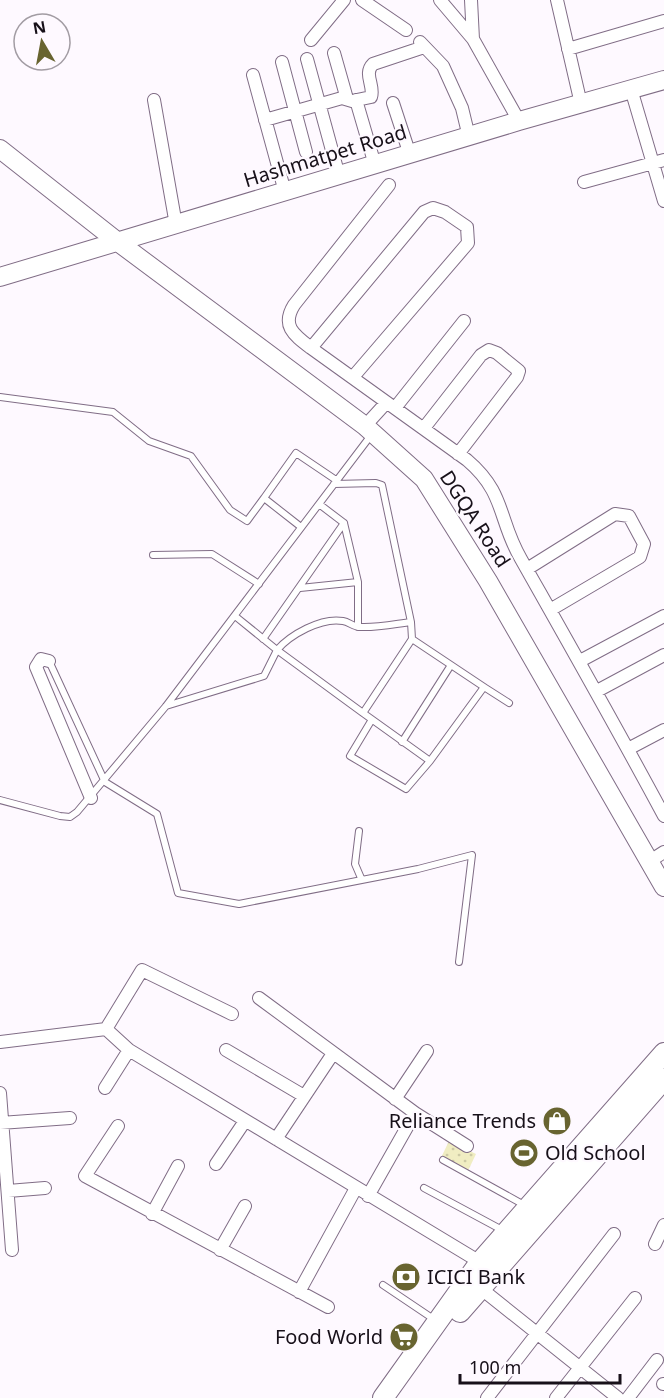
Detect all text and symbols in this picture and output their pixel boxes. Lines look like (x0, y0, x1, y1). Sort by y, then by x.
north arrow (12, 12, 72, 72)
text: N (31, 15, 48, 39)
street label: Hashmatpet Road (240, 118, 410, 193)
street label: DGQA Road (434, 465, 517, 572)
shop icon: Reliance Trends (541, 1105, 573, 1137)
place label: Reliance Trends (389, 1107, 536, 1134)
sports icon: Old School (508, 1137, 540, 1169)
place label: Old School (545, 1139, 646, 1166)
bank icon: ICICI Bank (390, 1261, 422, 1293)
place label: ICICI Bank (427, 1263, 525, 1290)
supermarket icon: Food World (388, 1321, 420, 1353)
place label: Food World (275, 1323, 383, 1350)
scale bar (460, 1347, 620, 1385)
text: 100 m (469, 1355, 521, 1379)

